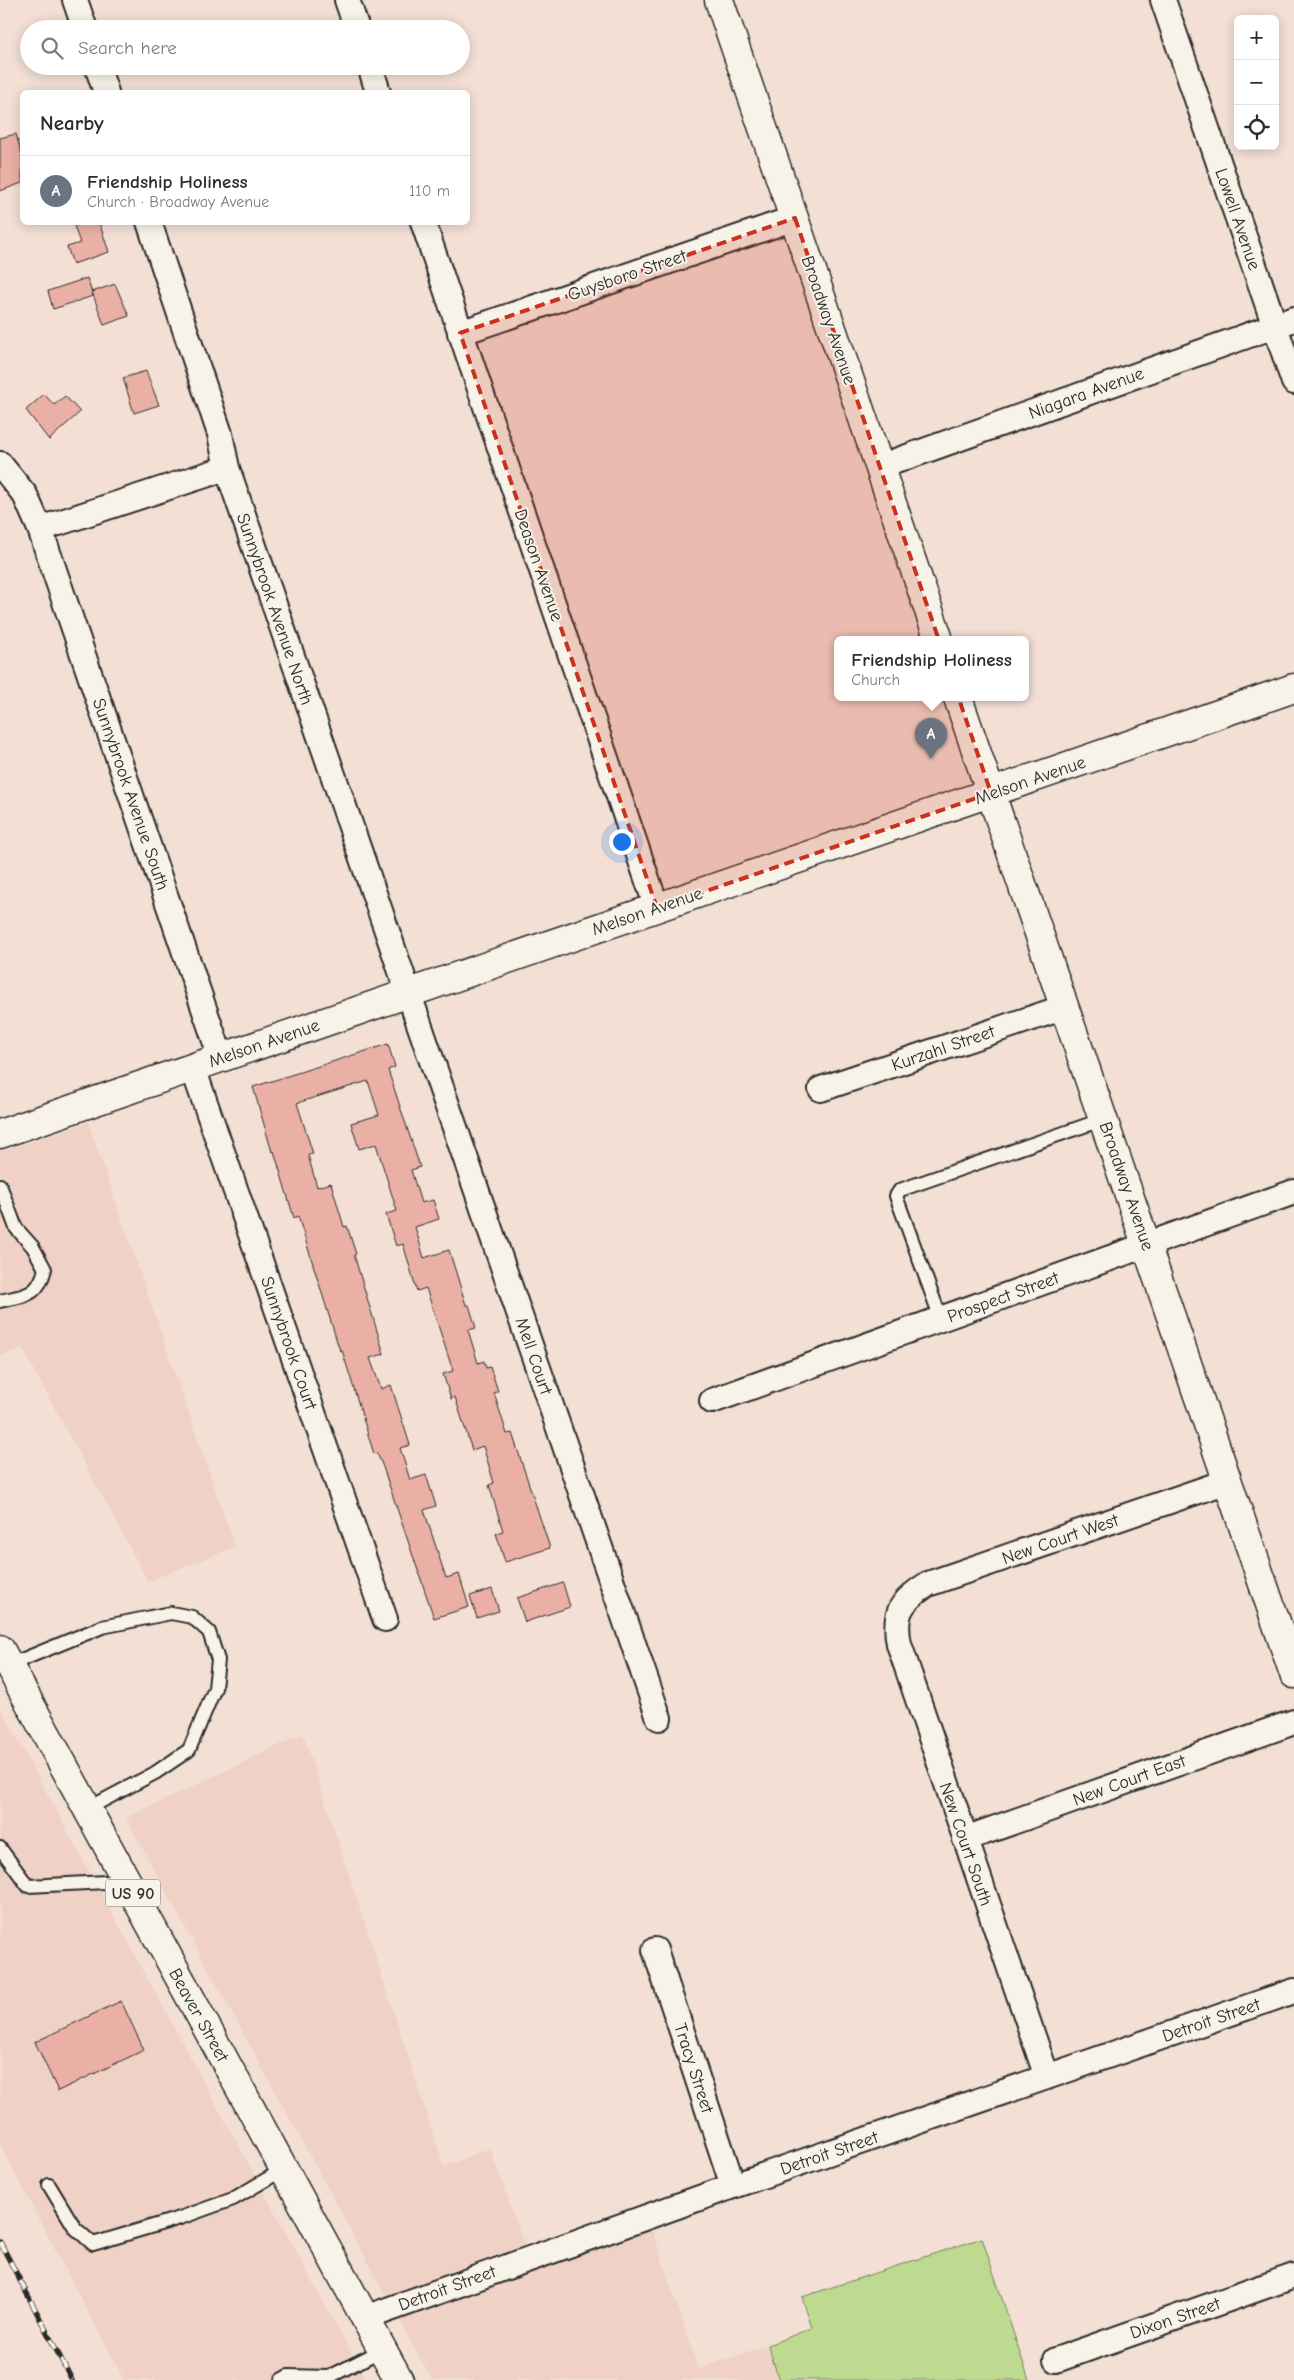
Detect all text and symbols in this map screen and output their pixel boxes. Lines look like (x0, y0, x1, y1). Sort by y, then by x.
map controls (1234, 15, 1279, 150)
button: + (1234, 15, 1279, 60)
search box (20, 20, 470, 75)
icon: search (38, 34, 66, 62)
text: Search here (78, 37, 177, 59)
button: − (1234, 60, 1279, 105)
button: locate (1234, 105, 1279, 150)
text: Nearby (40, 111, 104, 135)
street label: Lowell Avenue (1210, 166, 1265, 273)
text: Friendship Holiness (87, 171, 248, 193)
text: A (52, 182, 60, 200)
text: 110 m (409, 182, 450, 200)
text: Church · Broadway Avenue (87, 193, 269, 211)
street label: Guysboro Street (565, 245, 690, 306)
street label: Broadway Avenue (797, 253, 860, 387)
street label: Niagara Avenue (1026, 363, 1147, 424)
street label: Deason Avenue (509, 506, 568, 624)
street label: Sunnybrook Avenue North (232, 510, 317, 708)
popup (834, 636, 1029, 701)
text: Friendship Holiness (851, 649, 1012, 671)
text: Church (851, 671, 900, 689)
street label: Sunnybrook Avenue South (88, 695, 173, 893)
pin: A (915, 718, 947, 759)
street label: Melson Avenue (972, 752, 1088, 809)
your location (609, 829, 635, 855)
street label: Melson Avenue (589, 883, 705, 940)
street label: Melson Avenue (206, 1015, 322, 1072)
street label: Kurzahl Street (889, 1021, 998, 1076)
street label: Broadway Avenue (1095, 1119, 1158, 1253)
street label: Prospect Street (944, 1267, 1063, 1327)
street label: Sunnybrook Court (256, 1274, 321, 1413)
street label: Mell Court (511, 1315, 557, 1398)
street label: New Court West (999, 1509, 1122, 1569)
street label: New Court East (1070, 1750, 1189, 1811)
street label: New Court South (935, 1780, 996, 1909)
road number: US 90 (106, 1880, 160, 1906)
street label: Beaver Street (164, 1965, 233, 2066)
street label: Detroit Street (1159, 1994, 1264, 2047)
street label: Tracy Street (669, 2021, 718, 2117)
street label: Detroit Street (777, 2127, 882, 2180)
street label: Detroit Street (396, 2261, 500, 2316)
street label: Dixon Street (1127, 2293, 1224, 2344)

